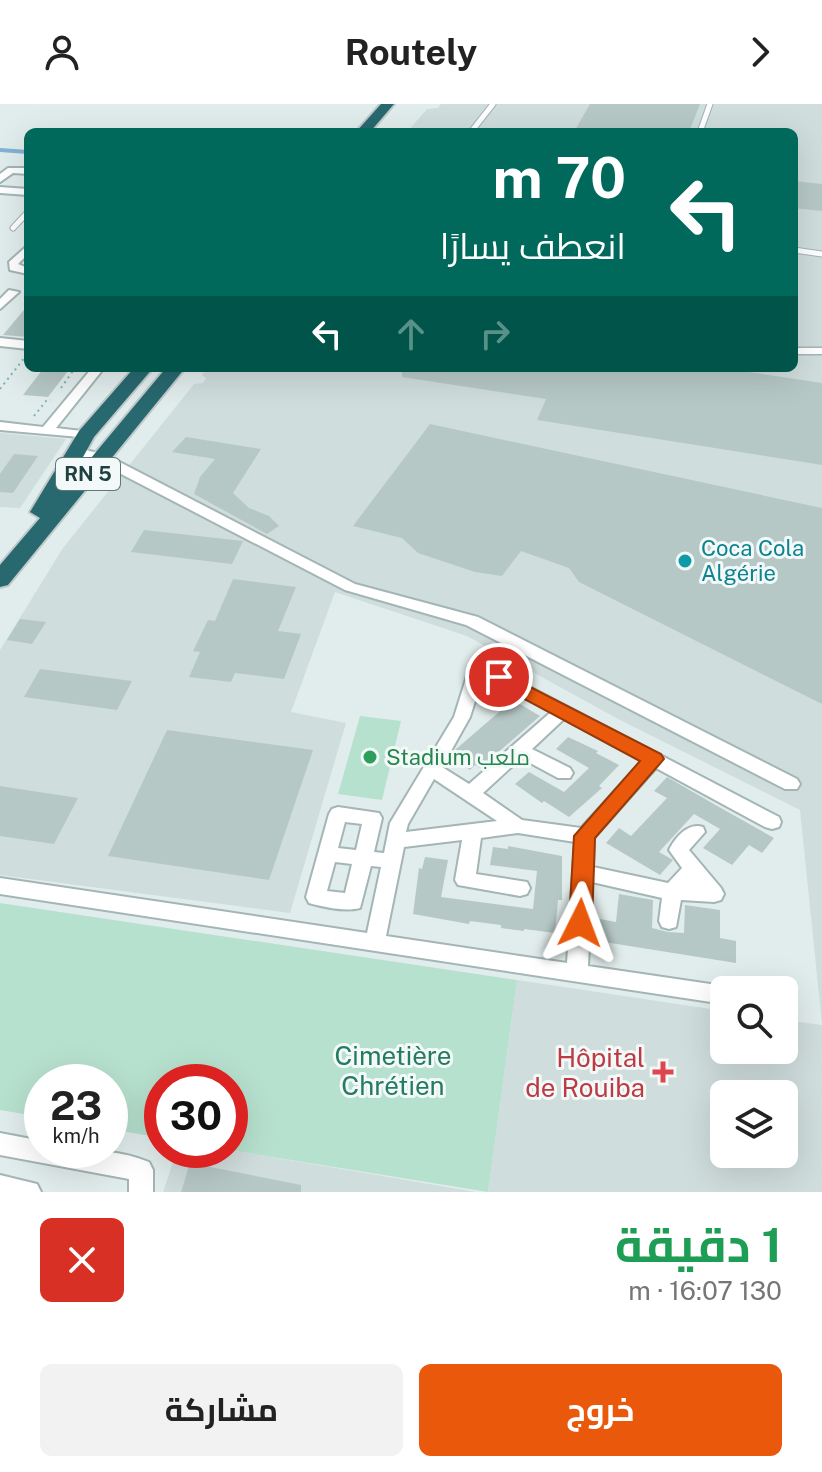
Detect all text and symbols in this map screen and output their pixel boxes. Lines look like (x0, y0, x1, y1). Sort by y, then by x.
icon: person (40, 30, 84, 74)
icon: forward (738, 30, 782, 74)
text: Routely (345, 31, 477, 73)
text: 70 m (493, 145, 626, 211)
icon: left (654, 160, 758, 264)
text: انعطف يسارًا (440, 225, 626, 267)
icon: left (305, 312, 349, 356)
icon: ahead (389, 312, 433, 356)
icon: right (473, 312, 517, 356)
road number: RN 5 (56, 458, 120, 490)
place label: Coca Cola Algérie (701, 535, 804, 586)
marker: Coca Cola Algérie (676, 552, 694, 570)
pin (465, 643, 533, 711)
icon: arrive (477, 655, 521, 699)
place label: Stadium ملعب (386, 744, 530, 770)
marker: Stadium ملعب (361, 748, 379, 766)
position arrow (538, 881, 622, 965)
map controls (710, 976, 798, 1168)
button: search (710, 976, 798, 1064)
park label: Cimetière Chrétien (334, 1040, 452, 1101)
place label: Hôpital de Rouiba (525, 1042, 645, 1103)
marker: Hôpital de Rouiba (652, 1061, 674, 1083)
speed limit sign: 30 (144, 1064, 248, 1168)
button: layers (710, 1080, 798, 1168)
text: 23 (50, 1082, 102, 1129)
text: km/h (52, 1124, 100, 1148)
text: 1 دقيقة (615, 1216, 782, 1273)
button: close (40, 1218, 124, 1302)
text: 130 m · 16:07 (628, 1275, 782, 1306)
button: مشاركة (40, 1364, 403, 1456)
button: خروج (419, 1364, 782, 1456)

